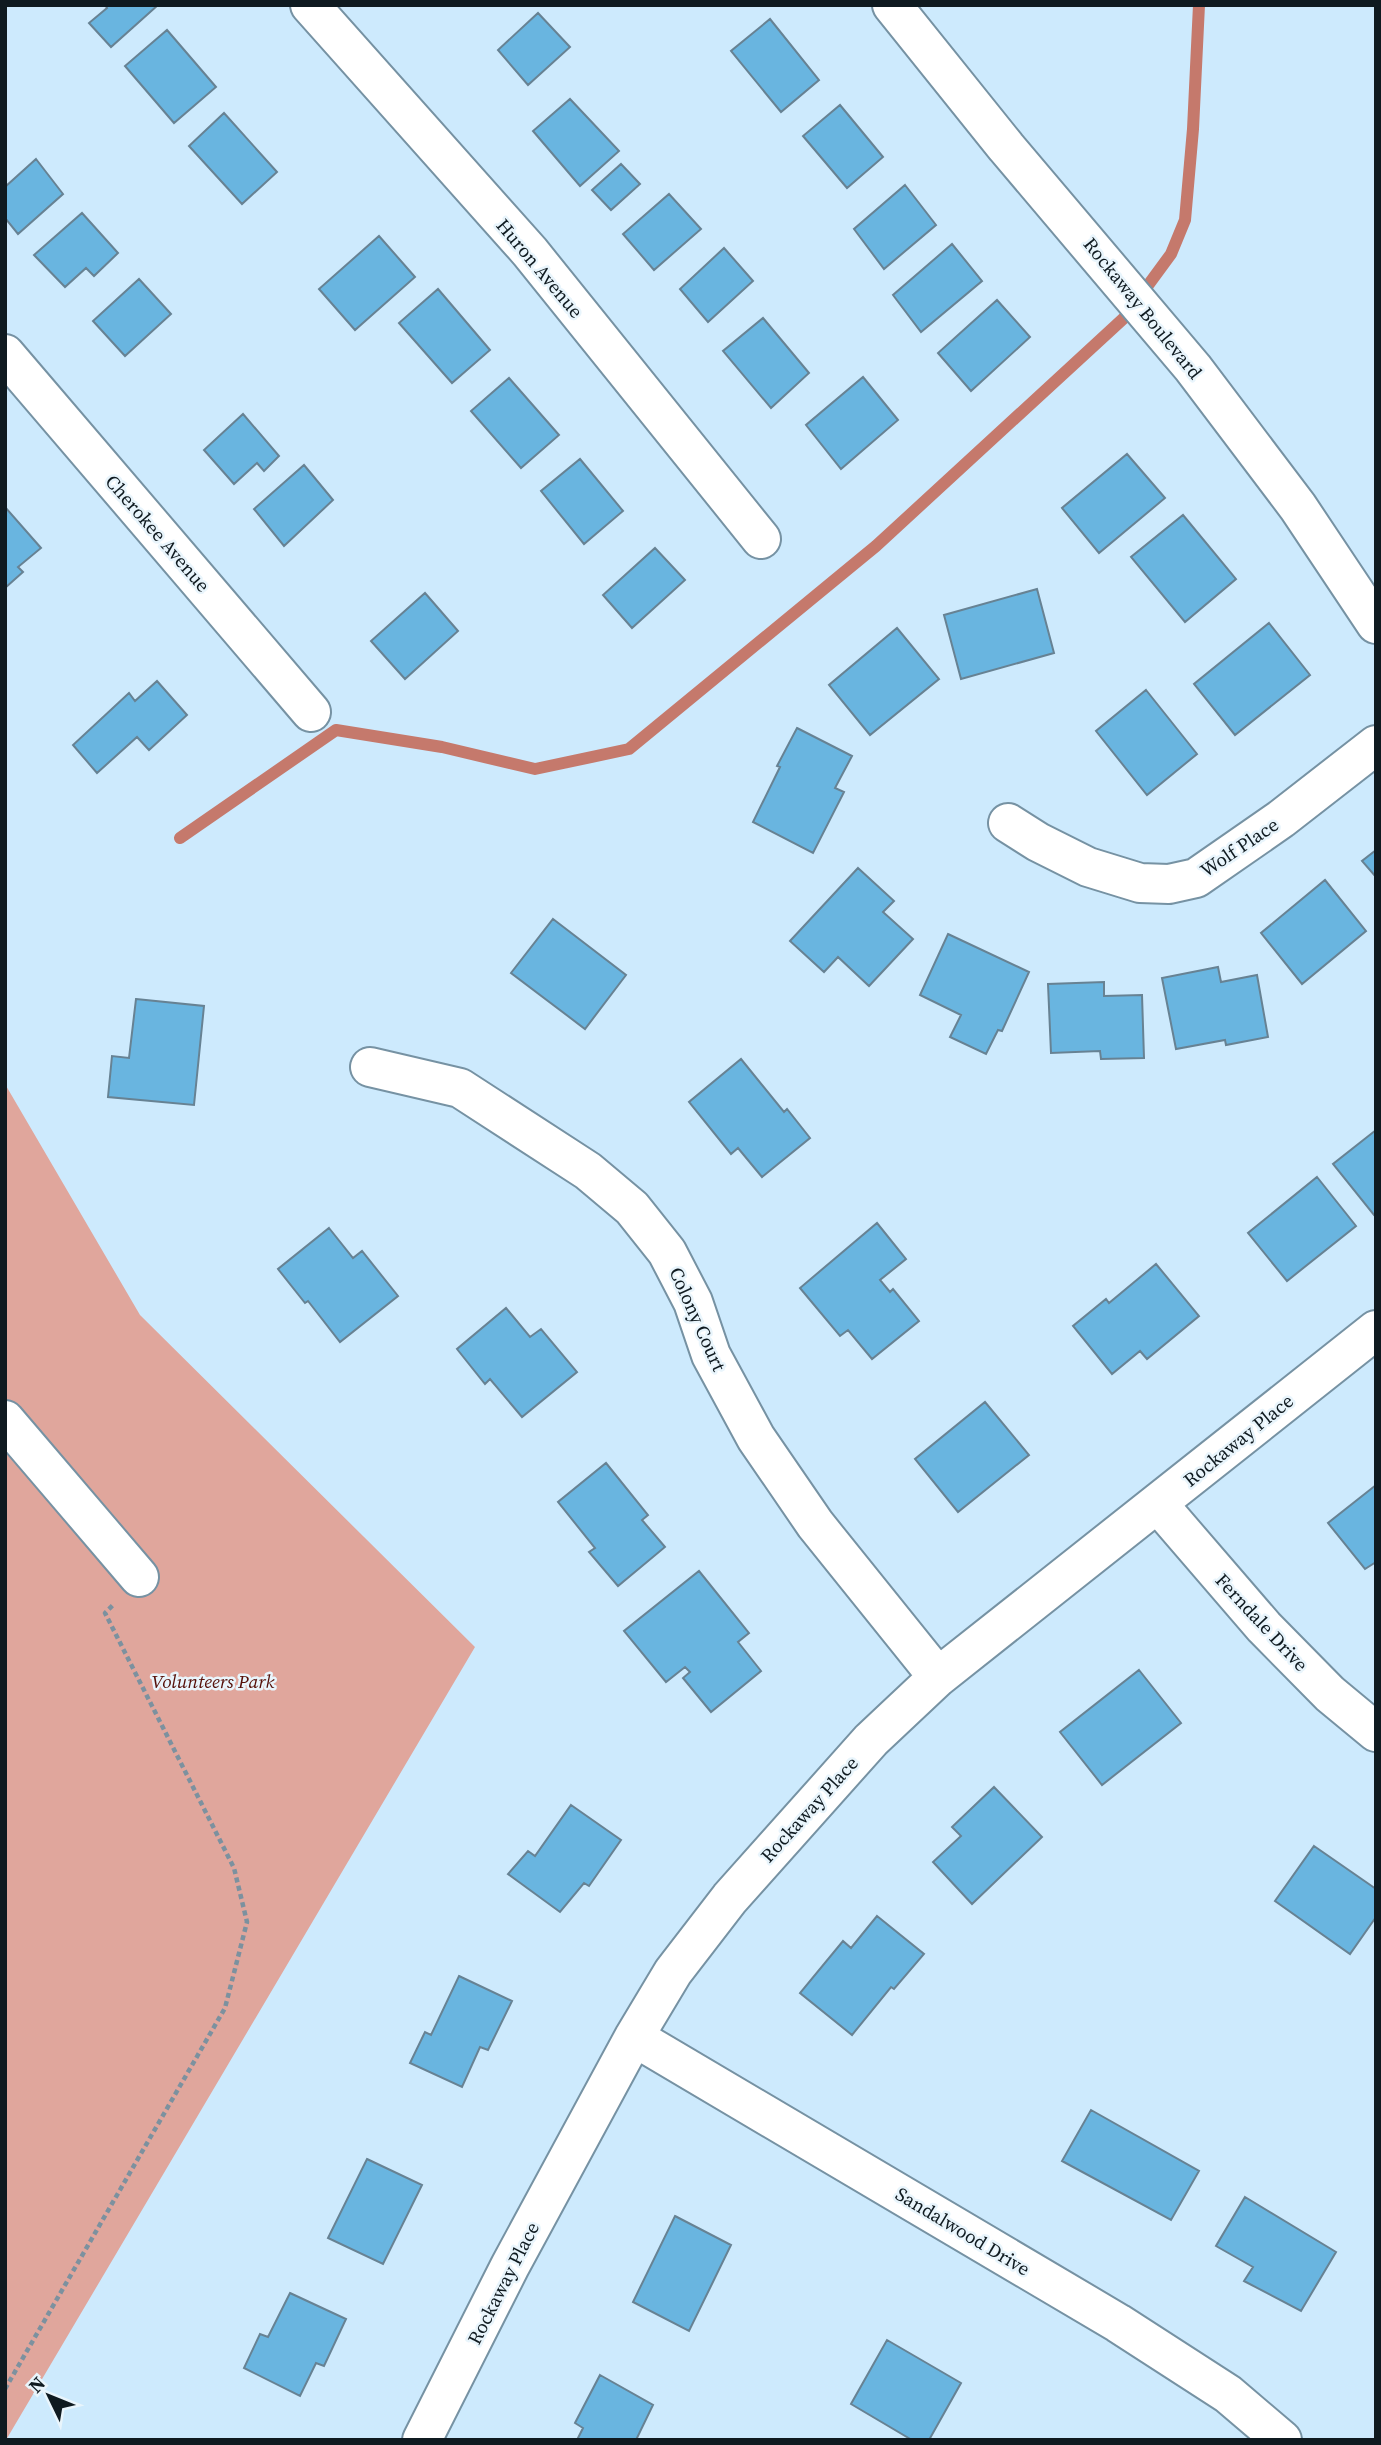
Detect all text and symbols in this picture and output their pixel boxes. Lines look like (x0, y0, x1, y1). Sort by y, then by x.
street label: Huron Avenue (491, 213, 589, 323)
street label: Rockaway Boulevard (1078, 232, 1208, 384)
street label: Cherokee Avenue (100, 469, 216, 597)
street label: Wolf Place (1195, 811, 1283, 883)
street label: Colony Court (663, 1263, 733, 1376)
street label: Rockaway Place (1178, 1388, 1298, 1492)
street label: Ferndale Drive (1210, 1567, 1314, 1677)
park label: Volunteers Park (151, 1668, 275, 1694)
street label: Rockaway Place (754, 1750, 864, 1868)
street label: Sandalwood Drive (891, 2181, 1035, 2281)
street label: Rockaway Place (461, 2217, 545, 2349)
north arrow (14, 2361, 84, 2431)
text: N (22, 2370, 51, 2398)

